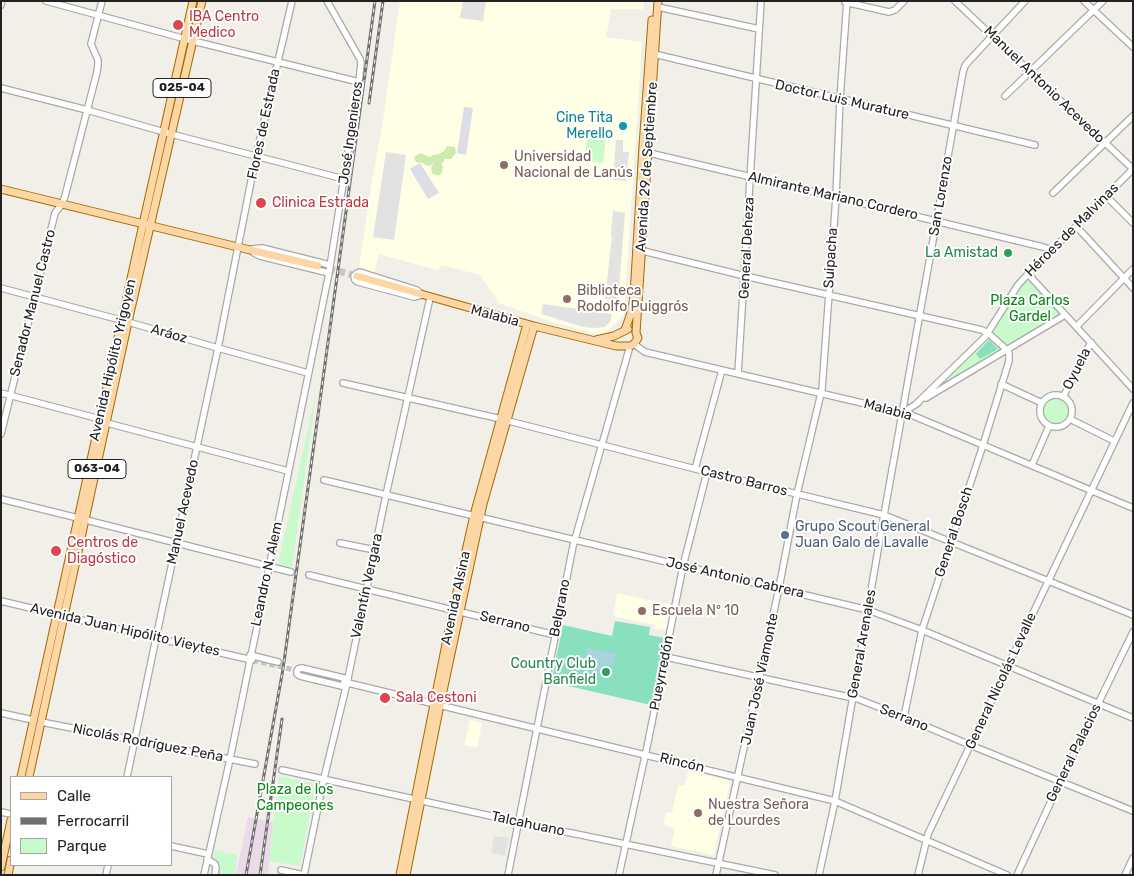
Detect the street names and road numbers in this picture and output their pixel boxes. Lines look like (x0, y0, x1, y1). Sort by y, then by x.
street label: Manuel Antonio Acevedo (980, 23, 1108, 147)
street label: Flores de Estrada (244, 67, 284, 181)
street label: Doctor Luis Murature (773, 76, 911, 124)
road number: 025-04 (153, 78, 211, 98)
street label: José Ingenieros (335, 80, 367, 186)
street label: Avenida 29 de Septiembre (633, 81, 661, 253)
street label: San Lorenzo (926, 155, 956, 237)
street label: Almirante Mariano Cordero (746, 168, 920, 224)
street label: Héroes de Malvinas (1022, 180, 1122, 280)
street label: General Deheza (736, 197, 758, 299)
street label: Suipacha (821, 227, 841, 289)
street label: Senador Manuel Castro (7, 228, 59, 378)
street label: Avenida Hipólito Yrigoyen (86, 277, 140, 443)
street label: Malabia (469, 301, 521, 331)
street label: Aráoz (149, 321, 189, 347)
street label: Oyuela (1059, 345, 1095, 393)
street label: Malabia (862, 395, 914, 425)
street label: Manuel Acevedo (164, 458, 202, 566)
road number: 063-04 (68, 459, 126, 478)
street label: Castro Barros (699, 462, 789, 500)
street label: General Bosch (931, 485, 977, 579)
street label: Leandro N. Alem (248, 520, 286, 628)
street label: Valentín Vergara (348, 532, 386, 640)
street label: Avenida Alsina (438, 550, 474, 646)
street label: José Antonio Cabrera (664, 554, 806, 602)
street label: Belgrano (546, 578, 574, 638)
street label: General Arenales (844, 588, 880, 700)
street label: Avenida Juan Hipólito Vieytes (28, 600, 222, 660)
street label: Serrano (478, 608, 532, 636)
street label: General Nicolás Levalle (962, 610, 1040, 752)
street label: Juan José Viamonte (738, 611, 782, 747)
street label: Pueyrredón (647, 634, 677, 712)
street label: Serrano (877, 701, 931, 735)
street label: General Palacios (1043, 701, 1105, 805)
street label: Nicolás Rodríguez Peña (71, 720, 225, 766)
street label: Rincón (658, 750, 706, 776)
street label: Talcahuano (490, 808, 566, 840)

